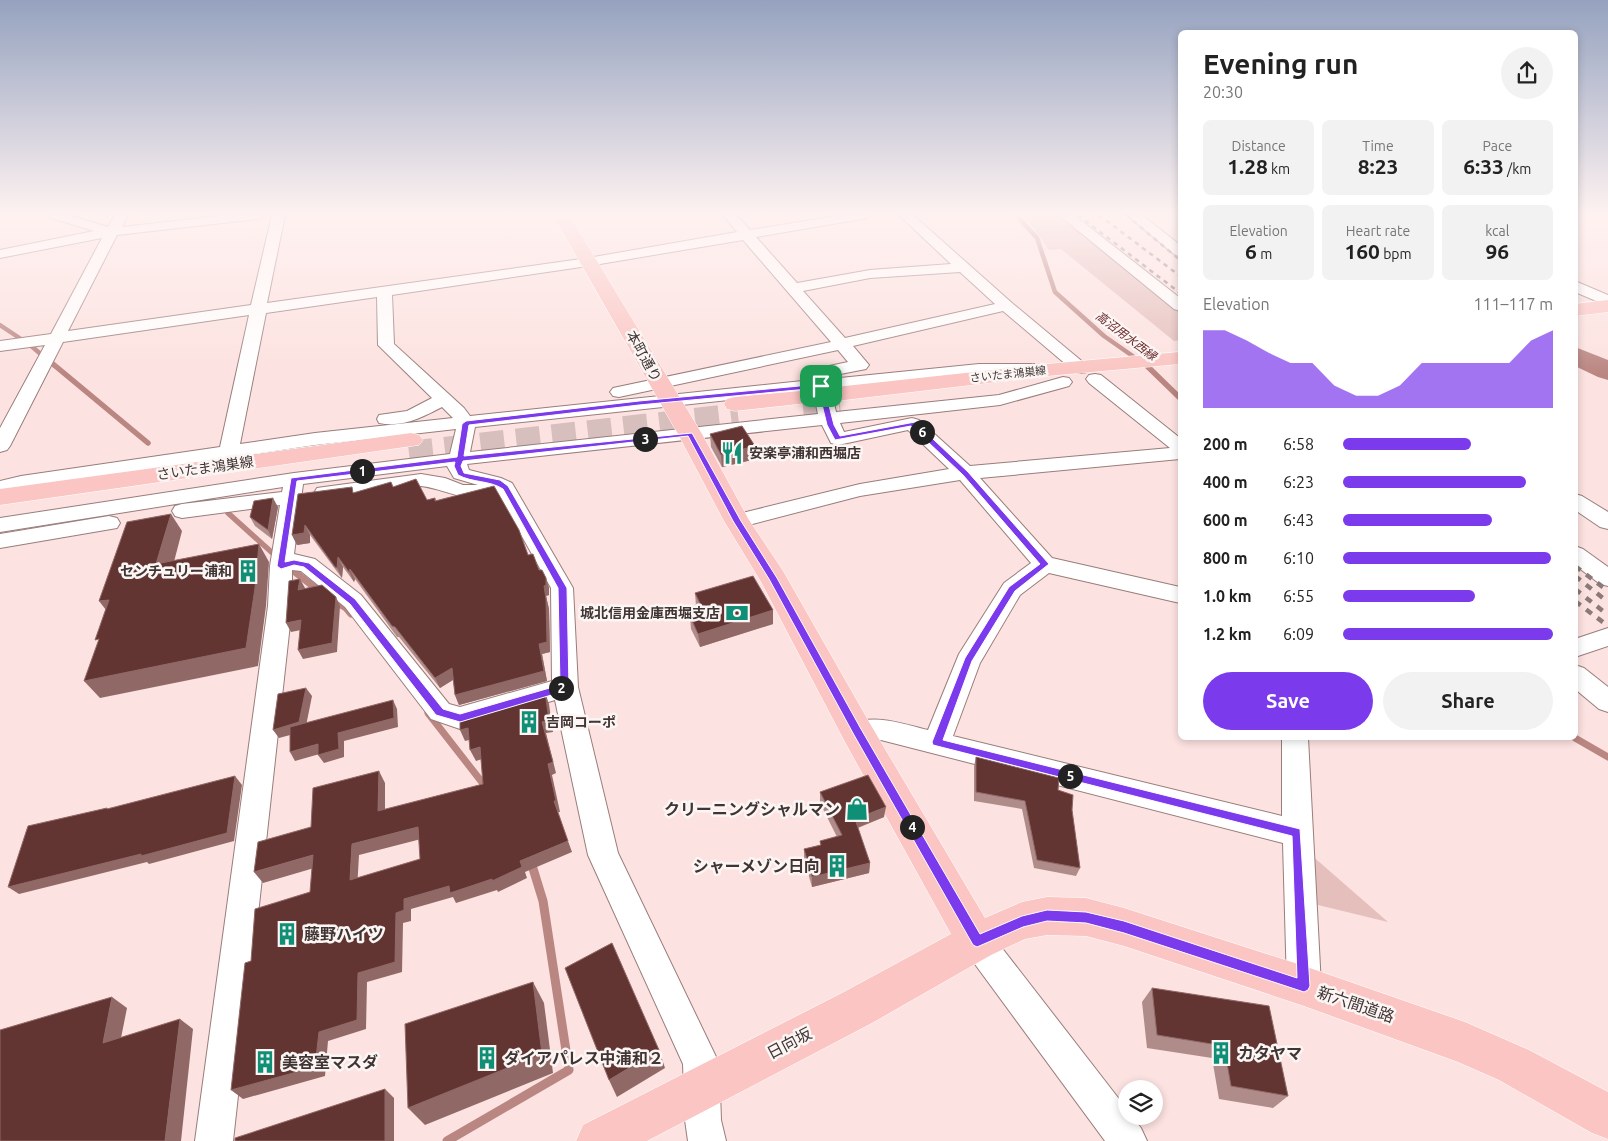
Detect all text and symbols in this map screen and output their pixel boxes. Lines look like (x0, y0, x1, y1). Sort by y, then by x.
button: share (1501, 47, 1553, 99)
text: Evening run (1203, 48, 1358, 79)
text: 20:30 (1203, 83, 1243, 101)
text: Distance (1232, 138, 1286, 154)
text: Time (1362, 138, 1394, 154)
text: Pace (1483, 138, 1512, 154)
text: 1.28 (1227, 154, 1268, 178)
text: 8:23 (1358, 154, 1398, 178)
text: 6:33 (1463, 154, 1504, 178)
text: km (1268, 161, 1290, 177)
text: /km (1504, 161, 1531, 177)
text: Elevation (1229, 223, 1288, 239)
text: Heart rate (1346, 223, 1410, 239)
text: kcal (1485, 223, 1509, 239)
text: 6 (1245, 239, 1257, 263)
text: 160 (1344, 239, 1380, 263)
text: 96 (1485, 239, 1509, 263)
text: m (1257, 246, 1272, 262)
text: bpm (1380, 246, 1412, 262)
text: Elevation (1203, 295, 1270, 313)
text: 111–117 m (1473, 295, 1553, 313)
water label: 高沼用水西縁 (1094, 309, 1161, 364)
street label: 本町通り (623, 328, 665, 384)
street label: さいたま鴻巣線 (969, 364, 1047, 384)
pin (800, 365, 842, 407)
icon: arrive (807, 372, 835, 400)
pin: 6 (910, 420, 934, 444)
text: 6 (919, 424, 926, 440)
pin: 3 (632, 426, 658, 452)
text: 3 (642, 431, 649, 447)
text: 200 m (1203, 435, 1248, 453)
text: 6:58 (1283, 435, 1314, 453)
restaurant icon: 安楽亭浦和西堀店 (719, 440, 745, 466)
place label: 安楽亭浦和西堀店 (749, 445, 861, 461)
street label: さいたま鴻巣線 (156, 453, 254, 483)
pin: 1 (350, 458, 374, 484)
text: 1 (359, 463, 366, 479)
text: 400 m (1203, 473, 1248, 491)
text: 6:23 (1283, 473, 1314, 491)
text: 600 m (1203, 511, 1248, 529)
text: 6:43 (1283, 511, 1314, 529)
text: 800 m (1203, 549, 1248, 567)
text: 6:10 (1283, 549, 1314, 567)
building icon: センチュリー浦和 (235, 558, 261, 584)
place label: センチュリー浦和 (120, 563, 232, 579)
text: 1.0 km (1203, 587, 1252, 605)
text: 6:55 (1283, 587, 1314, 605)
bank icon: 城北信用金庫西堀支店 (724, 600, 750, 626)
place label: 城北信用金庫西堀支店 (580, 605, 720, 621)
text: 1.2 km (1203, 625, 1252, 643)
text: 6:09 (1283, 625, 1314, 643)
button: Save (1203, 672, 1373, 730)
button: Share (1383, 672, 1553, 730)
pin: 2 (548, 676, 574, 700)
text: 2 (558, 680, 565, 696)
building icon: 吉岡コーポ (516, 709, 542, 735)
place label: 吉岡コーポ (546, 714, 616, 730)
pin: 5 (1058, 764, 1082, 788)
text: 5 (1067, 768, 1074, 784)
shop icon: クリーニングシャルマン (844, 796, 870, 822)
place label: クリーニングシャルマン (664, 800, 840, 818)
pin: 4 (900, 814, 924, 840)
text: 4 (909, 819, 916, 835)
building icon: シャーメゾン日向 (824, 853, 850, 879)
place label: シャーメゾン日向 (693, 857, 820, 875)
building icon: 藤野ハイツ (274, 921, 300, 947)
place label: 藤野ハイツ (304, 925, 384, 943)
street label: 新六間道路 (1315, 982, 1397, 1026)
street label: 日向坂 (764, 1024, 814, 1062)
building icon: カタヤマ (1208, 1040, 1234, 1066)
place label: カタヤマ (1238, 1044, 1302, 1062)
building icon: ダイアパレス中浦和２ (474, 1045, 500, 1071)
building icon: 美容室マスダ (252, 1049, 278, 1075)
place label: ダイアパレス中浦和２ (504, 1049, 664, 1067)
place label: 美容室マスダ (282, 1053, 378, 1071)
map controls (1118, 1080, 1163, 1125)
button: layers (1118, 1080, 1163, 1125)

